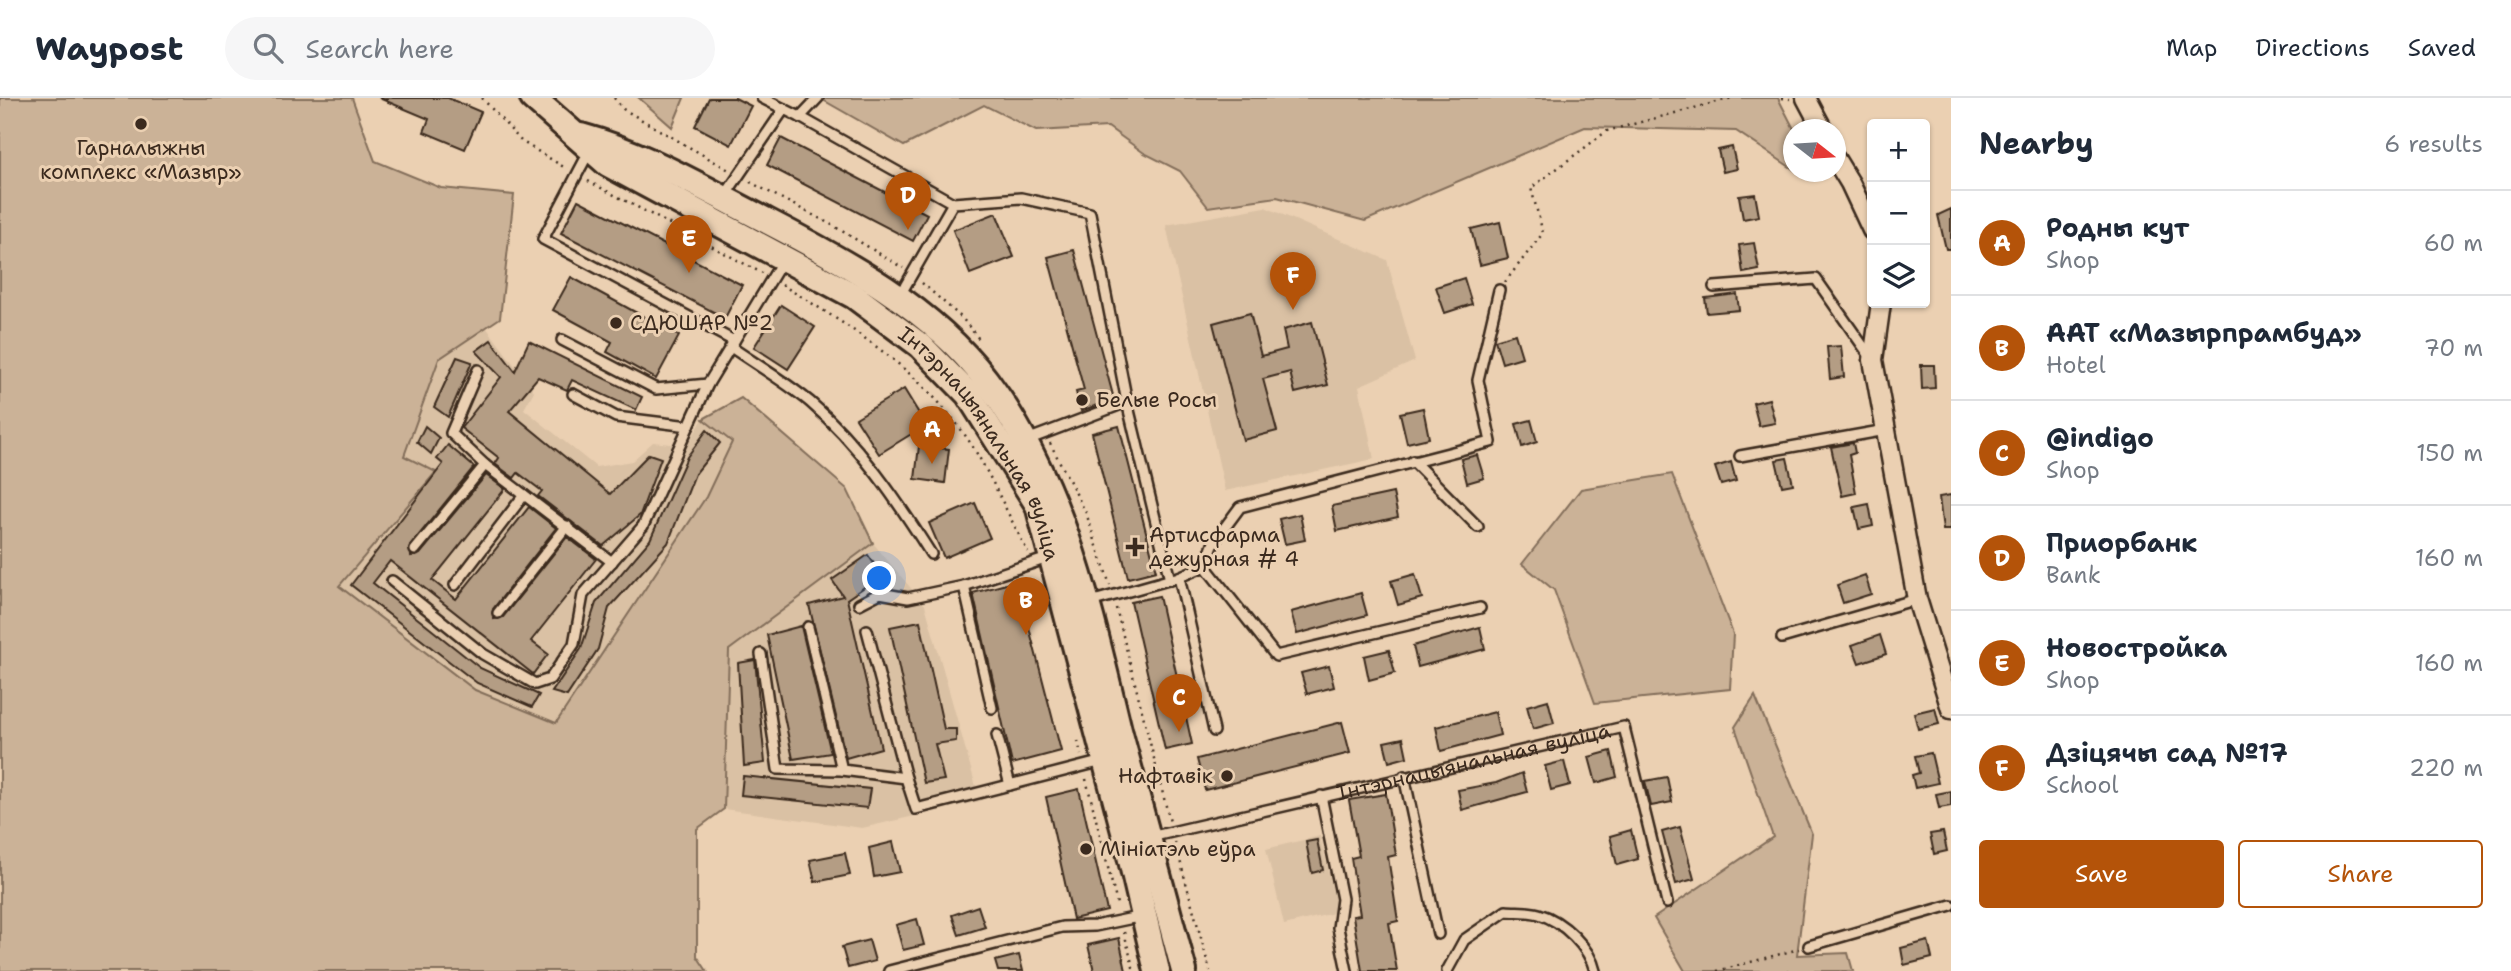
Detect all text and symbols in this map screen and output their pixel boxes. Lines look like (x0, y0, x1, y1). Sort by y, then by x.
search box (225, 17, 715, 80)
text: Waypost (35, 26, 183, 71)
icon: search (249, 29, 287, 67)
text: Search here (305, 31, 454, 66)
text: Map (2166, 32, 2217, 64)
text: Directions (2255, 32, 2370, 64)
text: Saved (2408, 32, 2476, 64)
marker: Гарналыжны комплекс «Мазыр» (133, 116, 149, 132)
north arrow (1783, 119, 1846, 182)
map controls (1867, 119, 1930, 308)
button: + (1867, 119, 1930, 182)
text: Nearby (1979, 123, 2094, 164)
text: 6 results (2384, 129, 2483, 159)
place label: Гарналыжны комплекс «Мазыр» (40, 134, 242, 186)
pin: D (885, 172, 931, 230)
button: − (1867, 182, 1930, 245)
text: Родны кут (2046, 210, 2189, 245)
pin: E (666, 215, 712, 273)
text: A (1993, 228, 2011, 258)
text: 60 m (2424, 228, 2483, 258)
button: layers (1867, 245, 1930, 308)
text: Shop (2046, 245, 2100, 275)
pin: F (1270, 252, 1316, 310)
place label: СДЮШАР №2 (630, 309, 773, 337)
marker: СДЮШАР №2 (608, 315, 624, 331)
text: ААТ «Мазырпрамбуд» (2046, 315, 2362, 350)
street label: Інтэрнацыянальная вуліца (893, 320, 1066, 564)
text: B (1995, 333, 2009, 363)
text: 70 m (2424, 333, 2483, 363)
text: Hotel (2046, 350, 2106, 380)
place label: Белые Росы (1096, 386, 1217, 414)
marker: Белые Росы (1074, 392, 1090, 408)
pin: A (909, 406, 955, 464)
text: @indigo (2046, 420, 2154, 455)
text: C (1995, 438, 2009, 468)
text: 150 m (2416, 438, 2483, 468)
text: Shop (2046, 455, 2100, 485)
place label: Артисфарма дежурная # 4 (1149, 521, 1299, 573)
text: Приорбанк (2046, 525, 2197, 560)
marker: Артисфарма дежурная # 4 (1127, 539, 1143, 555)
text: D (1994, 543, 2010, 573)
text: 160 m (2415, 543, 2483, 573)
text: Bank (2046, 560, 2101, 590)
your location (862, 561, 896, 595)
pin: B (1003, 577, 1049, 635)
text: Новостройка (2046, 630, 2227, 665)
text: E (1994, 648, 2010, 678)
text: 160 m (2415, 648, 2483, 678)
text: Shop (2046, 665, 2100, 695)
pin: C (1156, 674, 1202, 732)
street label: Інтэрнацыянальная вуліца (1334, 717, 1613, 807)
text: Дзіцячы сад №17 (2046, 735, 2288, 770)
text: F (1995, 753, 2009, 783)
text: 220 m (2409, 753, 2483, 783)
place label: Нафтавік (1118, 762, 1213, 790)
marker: Нафтавік (1219, 768, 1235, 784)
text: School (2046, 770, 2118, 800)
place label: Мініатэль еўра (1100, 835, 1256, 863)
button: Save (1979, 840, 2224, 908)
button: Share (2238, 840, 2483, 908)
marker: Мініатэль еўра (1078, 841, 1094, 857)

